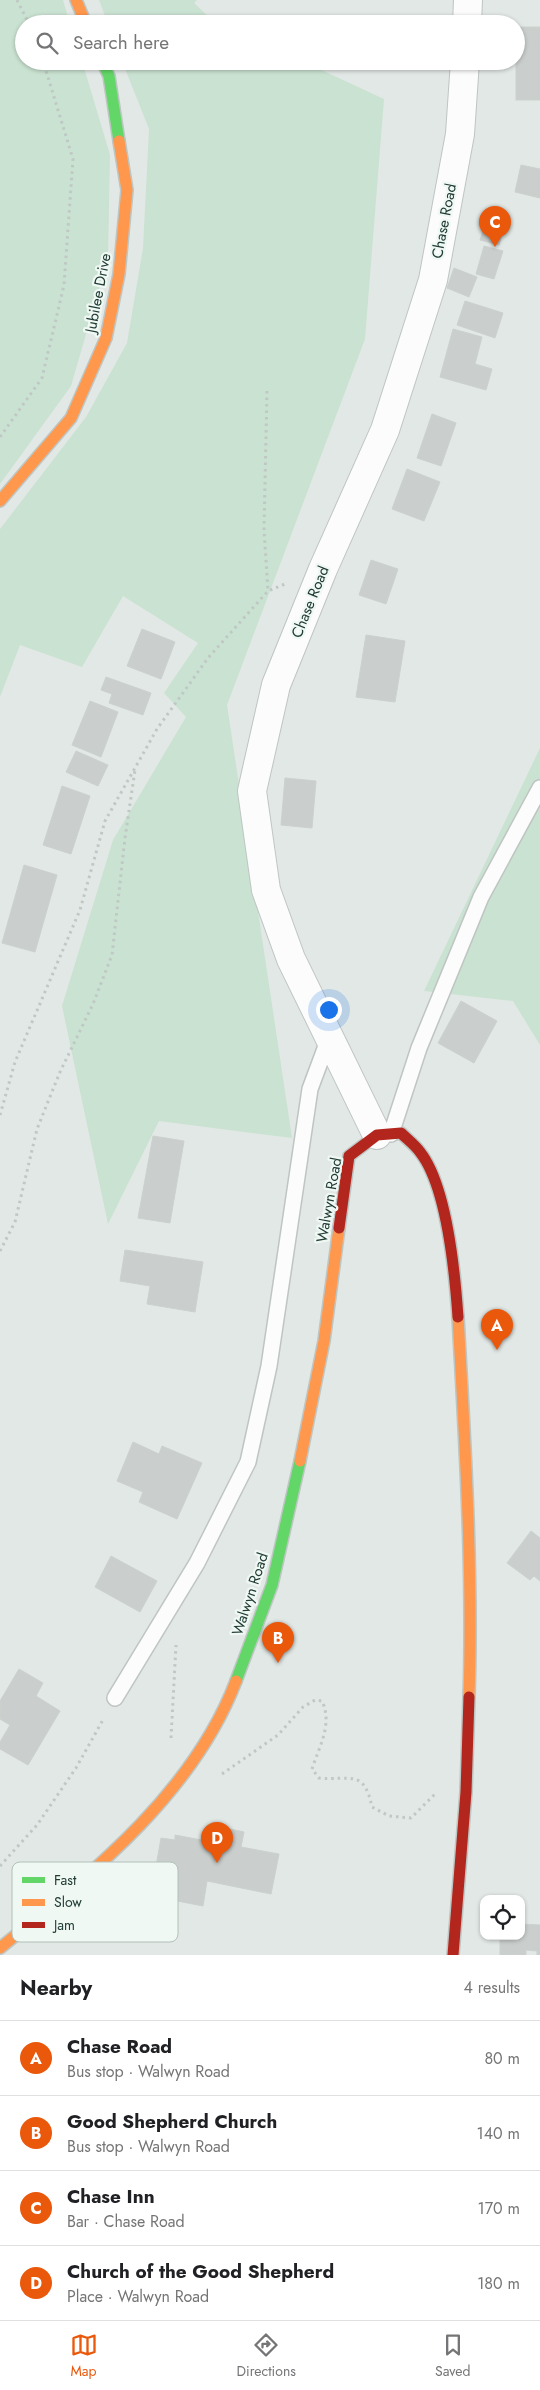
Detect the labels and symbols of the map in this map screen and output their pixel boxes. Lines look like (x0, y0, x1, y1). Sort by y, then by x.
street label: Chase Road (426, 182, 462, 260)
pin: C (479, 206, 511, 247)
street label: Jubilee Drive (79, 251, 117, 337)
street label: Chase Road (286, 563, 334, 641)
your location (316, 997, 342, 1023)
street label: Walwyn Road (311, 1156, 347, 1244)
pin: A (481, 1309, 513, 1350)
street label: Walwyn Road (226, 1550, 274, 1638)
pin: B (262, 1622, 294, 1663)
pin: D (201, 1822, 233, 1863)
legend (12, 1862, 178, 1942)
text: Fast (54, 1870, 77, 1890)
text: Slow (54, 1892, 82, 1912)
text: Jam (52, 1915, 75, 1935)

